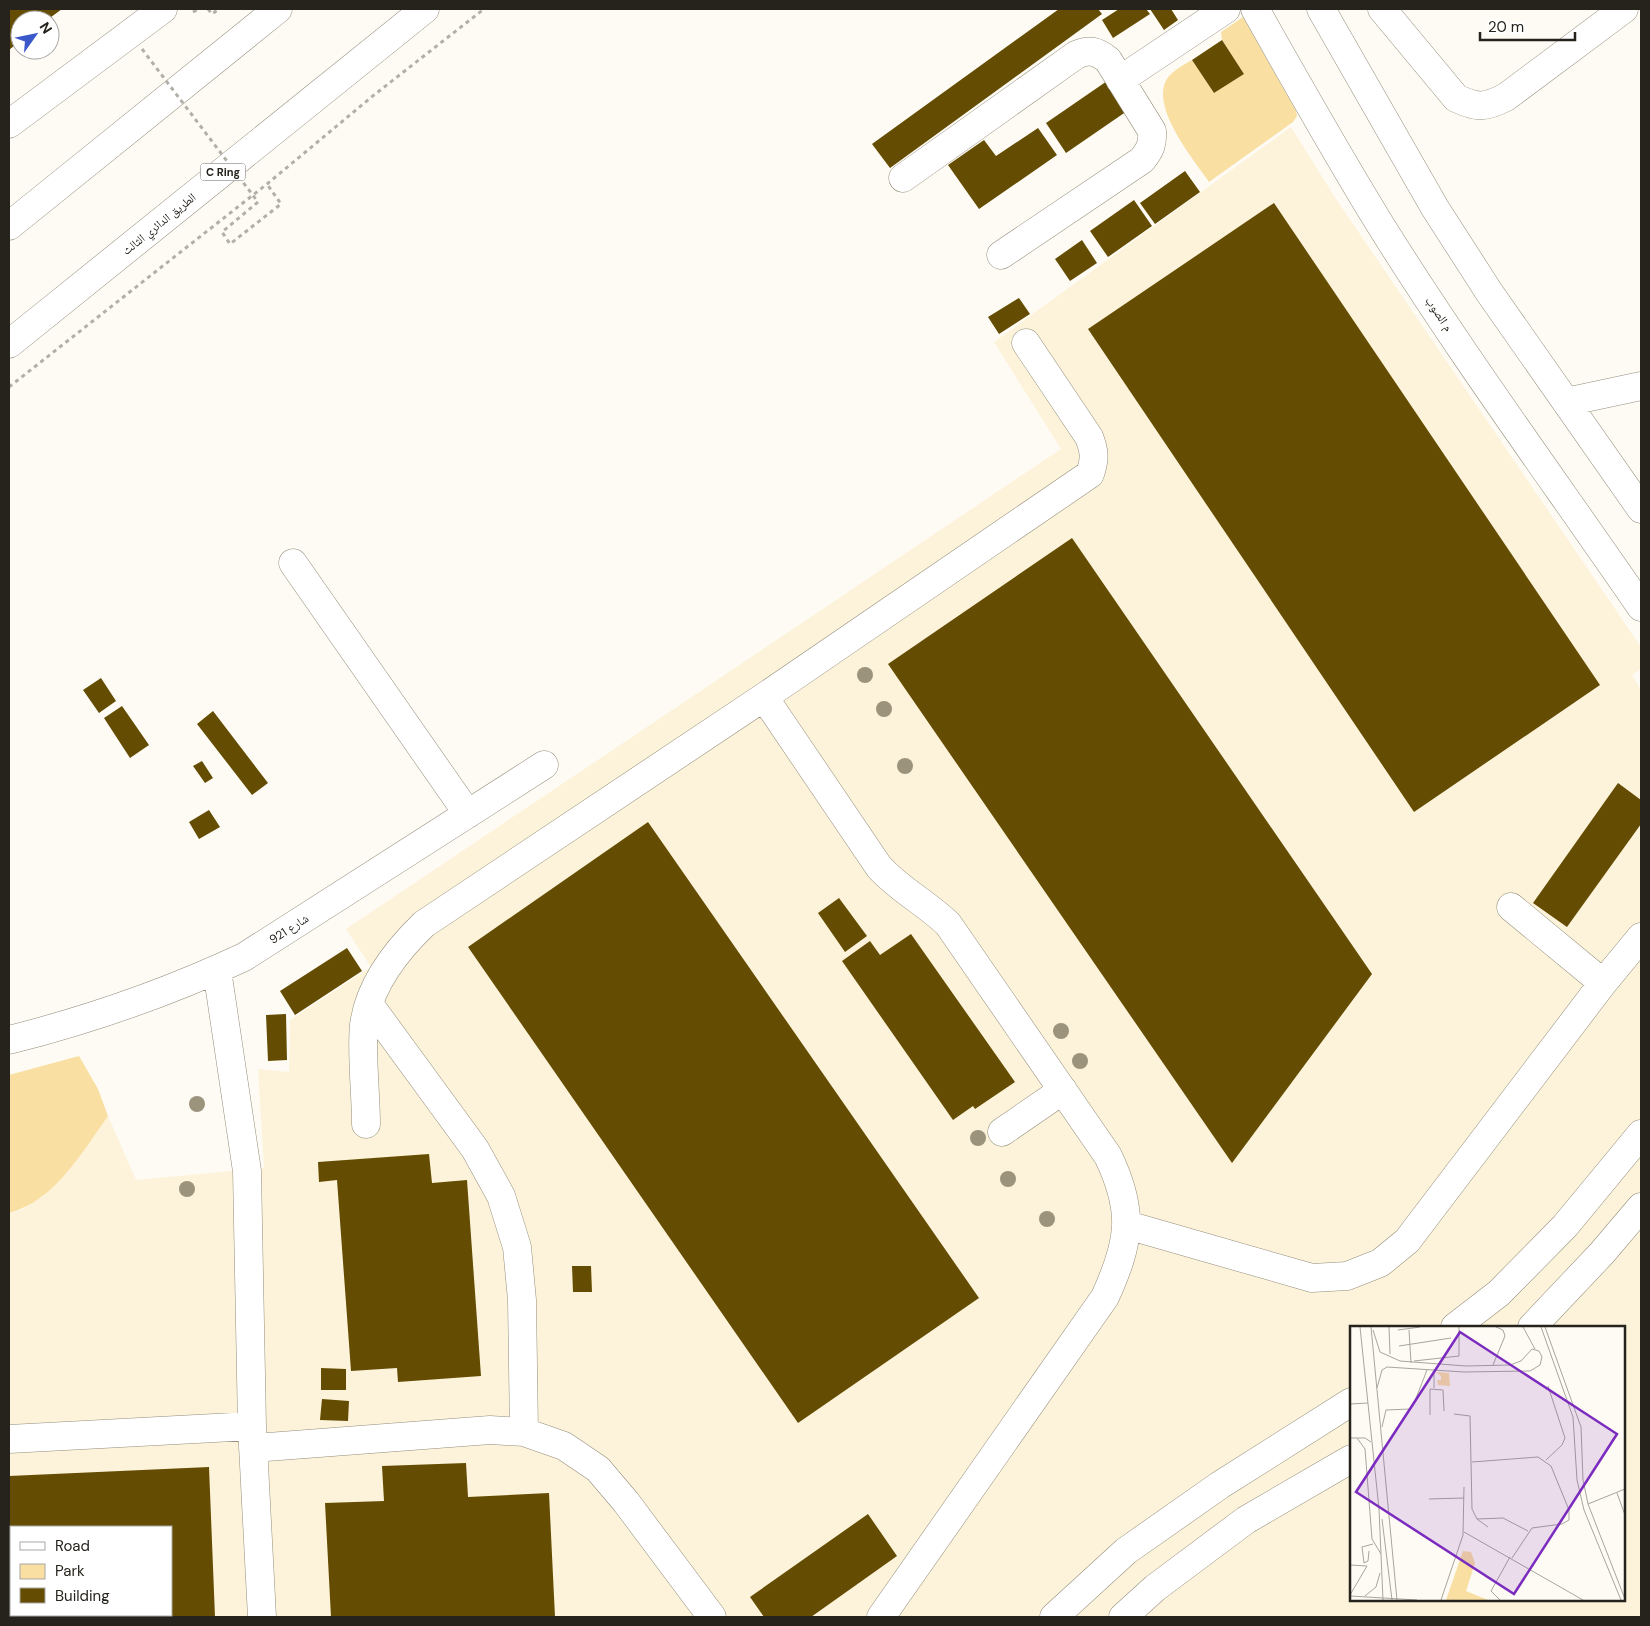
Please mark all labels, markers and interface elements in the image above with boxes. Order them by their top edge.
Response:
north arrow [10,10,60,60]
scale bar [1480,10,1575,42]
text: 20 m [1488,17,1524,37]
text: N [36,19,56,37]
road number: C Ring [200,163,246,180]
street label: الطريق الدائري الثالث [119,189,201,260]
street label: م الصوب [1422,293,1457,335]
street label: شارع 921 [266,910,312,948]
inset map [1350,1326,1625,1601]
legend [10,1526,172,1616]
text: Road [55,1536,90,1556]
text: Park [55,1561,85,1581]
text: Building [55,1586,110,1606]

